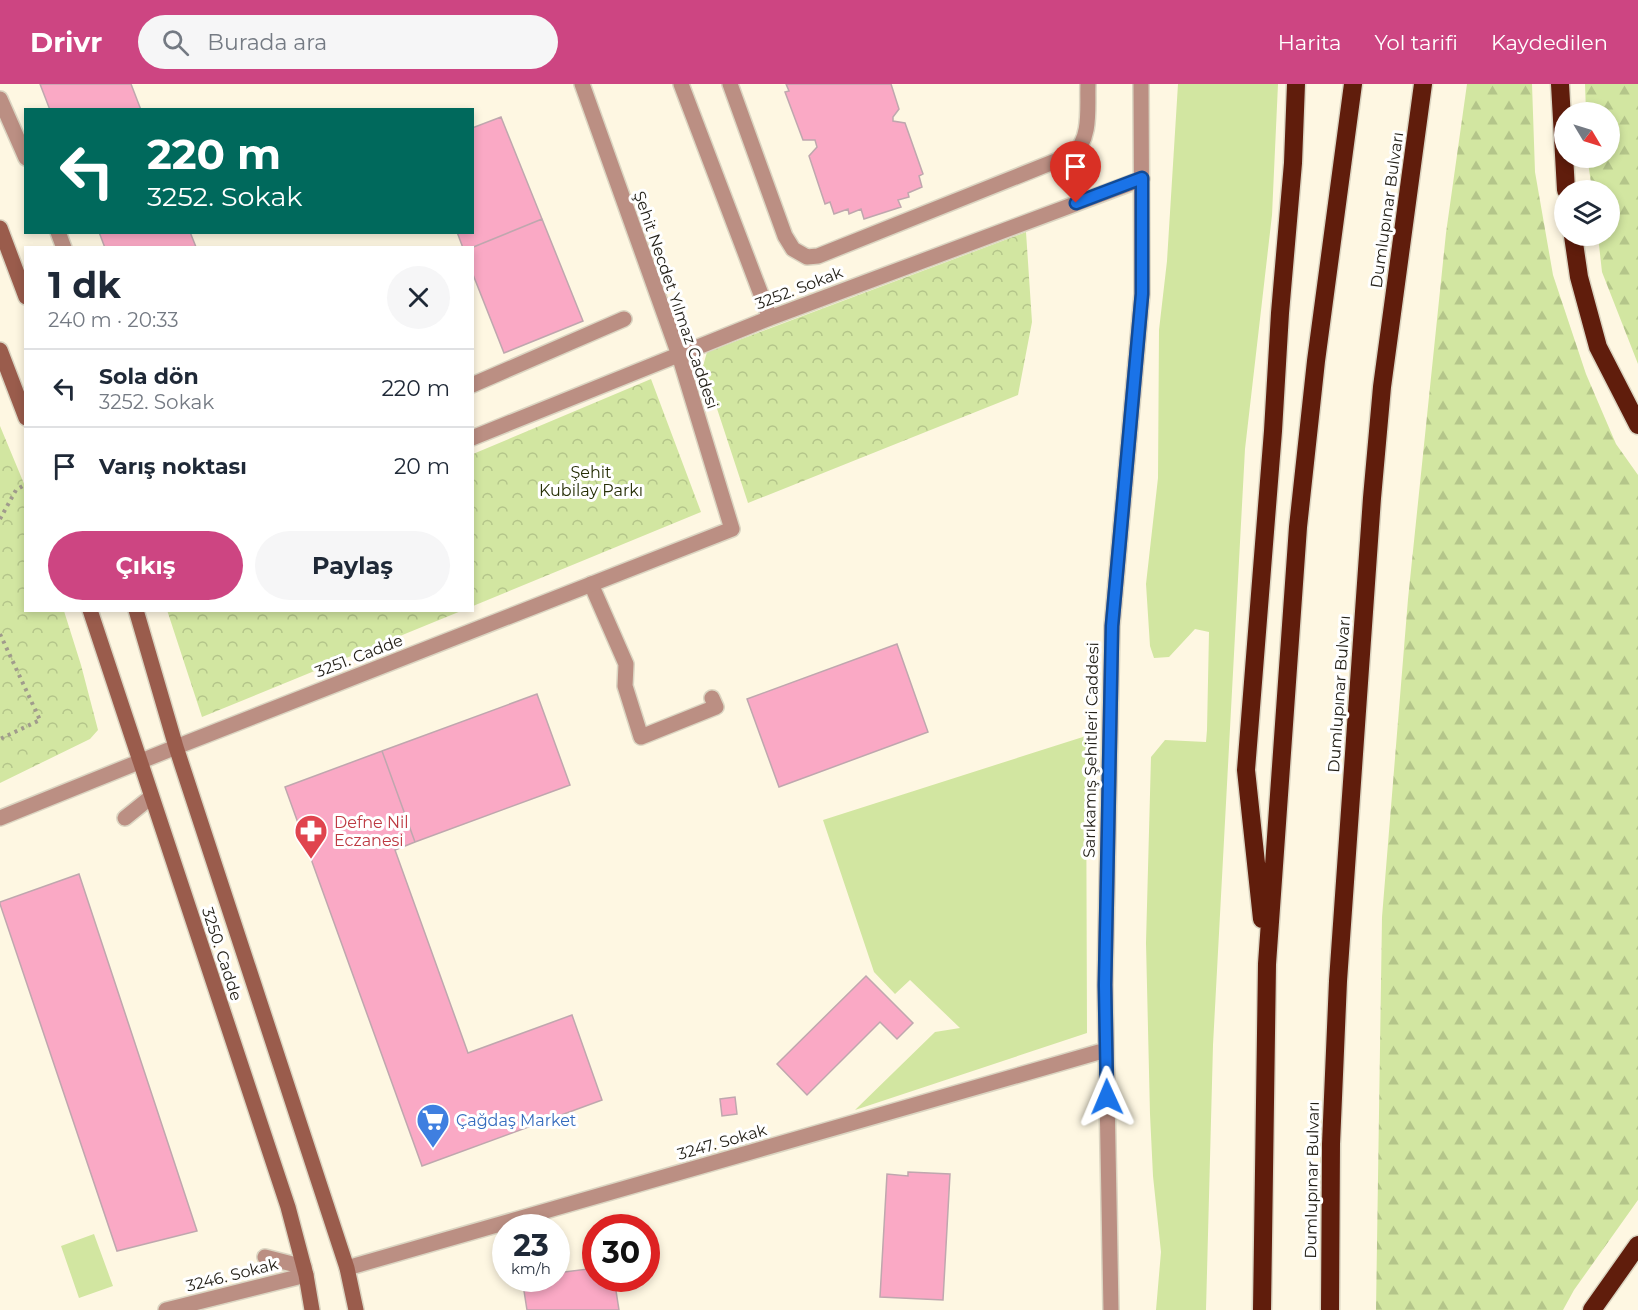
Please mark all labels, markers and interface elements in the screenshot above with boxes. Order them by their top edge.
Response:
search box [138,15,558,69]
text: Drivr [30,25,102,59]
icon: search [159,26,192,59]
text: Burada ara [207,29,327,56]
text: Harita [1278,30,1341,55]
text: Yol tarifi [1374,30,1458,55]
text: Kaydedilen [1491,30,1608,55]
north arrow [1554,102,1620,168]
map controls [1554,102,1620,246]
text: 220 m [147,128,281,180]
street label: Dumlupınar Bulvarı [1367,131,1407,289]
icon: left [48,132,126,210]
pin [1050,141,1101,203]
icon: arrive [1059,150,1092,183]
text: 3252. Sokak [147,180,302,213]
button: layers [1554,180,1620,246]
street label: Şehit Necdet Yılmaz Caddesi [630,189,722,411]
street label: 3252. Sokak [753,262,846,313]
text: 1 dk [48,263,121,307]
button: close [387,266,450,329]
text: 240 m · 20:33 [48,308,179,332]
text: Sola dön [99,363,199,390]
icon: left [48,372,81,405]
text: 220 m [381,375,450,402]
text: 3252. Sokak [99,390,214,414]
icon: arrive [48,450,81,483]
text: Varış noktası [99,453,247,480]
text: 20 m [394,453,450,480]
park label: Şehit Kubilay Parkı [539,463,643,500]
button: Çıkış [48,531,243,600]
button: Paylaş [255,531,450,600]
street label: Dumlupınar Bulvarı [1324,615,1354,773]
street label: 3251. Cadde [312,631,406,681]
street label: Sarıkamış Şehitleri Caddesi [1080,642,1102,858]
pharmacy icon: Defne Nil Eczanesi [293,813,329,860]
place label: Defne Nil Eczanesi [334,813,409,850]
street label: 3250. Cadde [198,905,246,1003]
position arrow [1075,1065,1139,1129]
street label: Dumlupınar Bulvarı [1301,1101,1323,1259]
supermarket icon: Çağdaş Market [415,1102,451,1149]
place label: Çağdaş Market [456,1111,577,1130]
street label: 3247. Sokak [675,1120,769,1164]
speed limit sign: 30 [582,1214,660,1292]
text: 23 [513,1227,549,1264]
street label: 3246. Sokak [184,1254,280,1296]
text: km/h [511,1259,551,1278]

